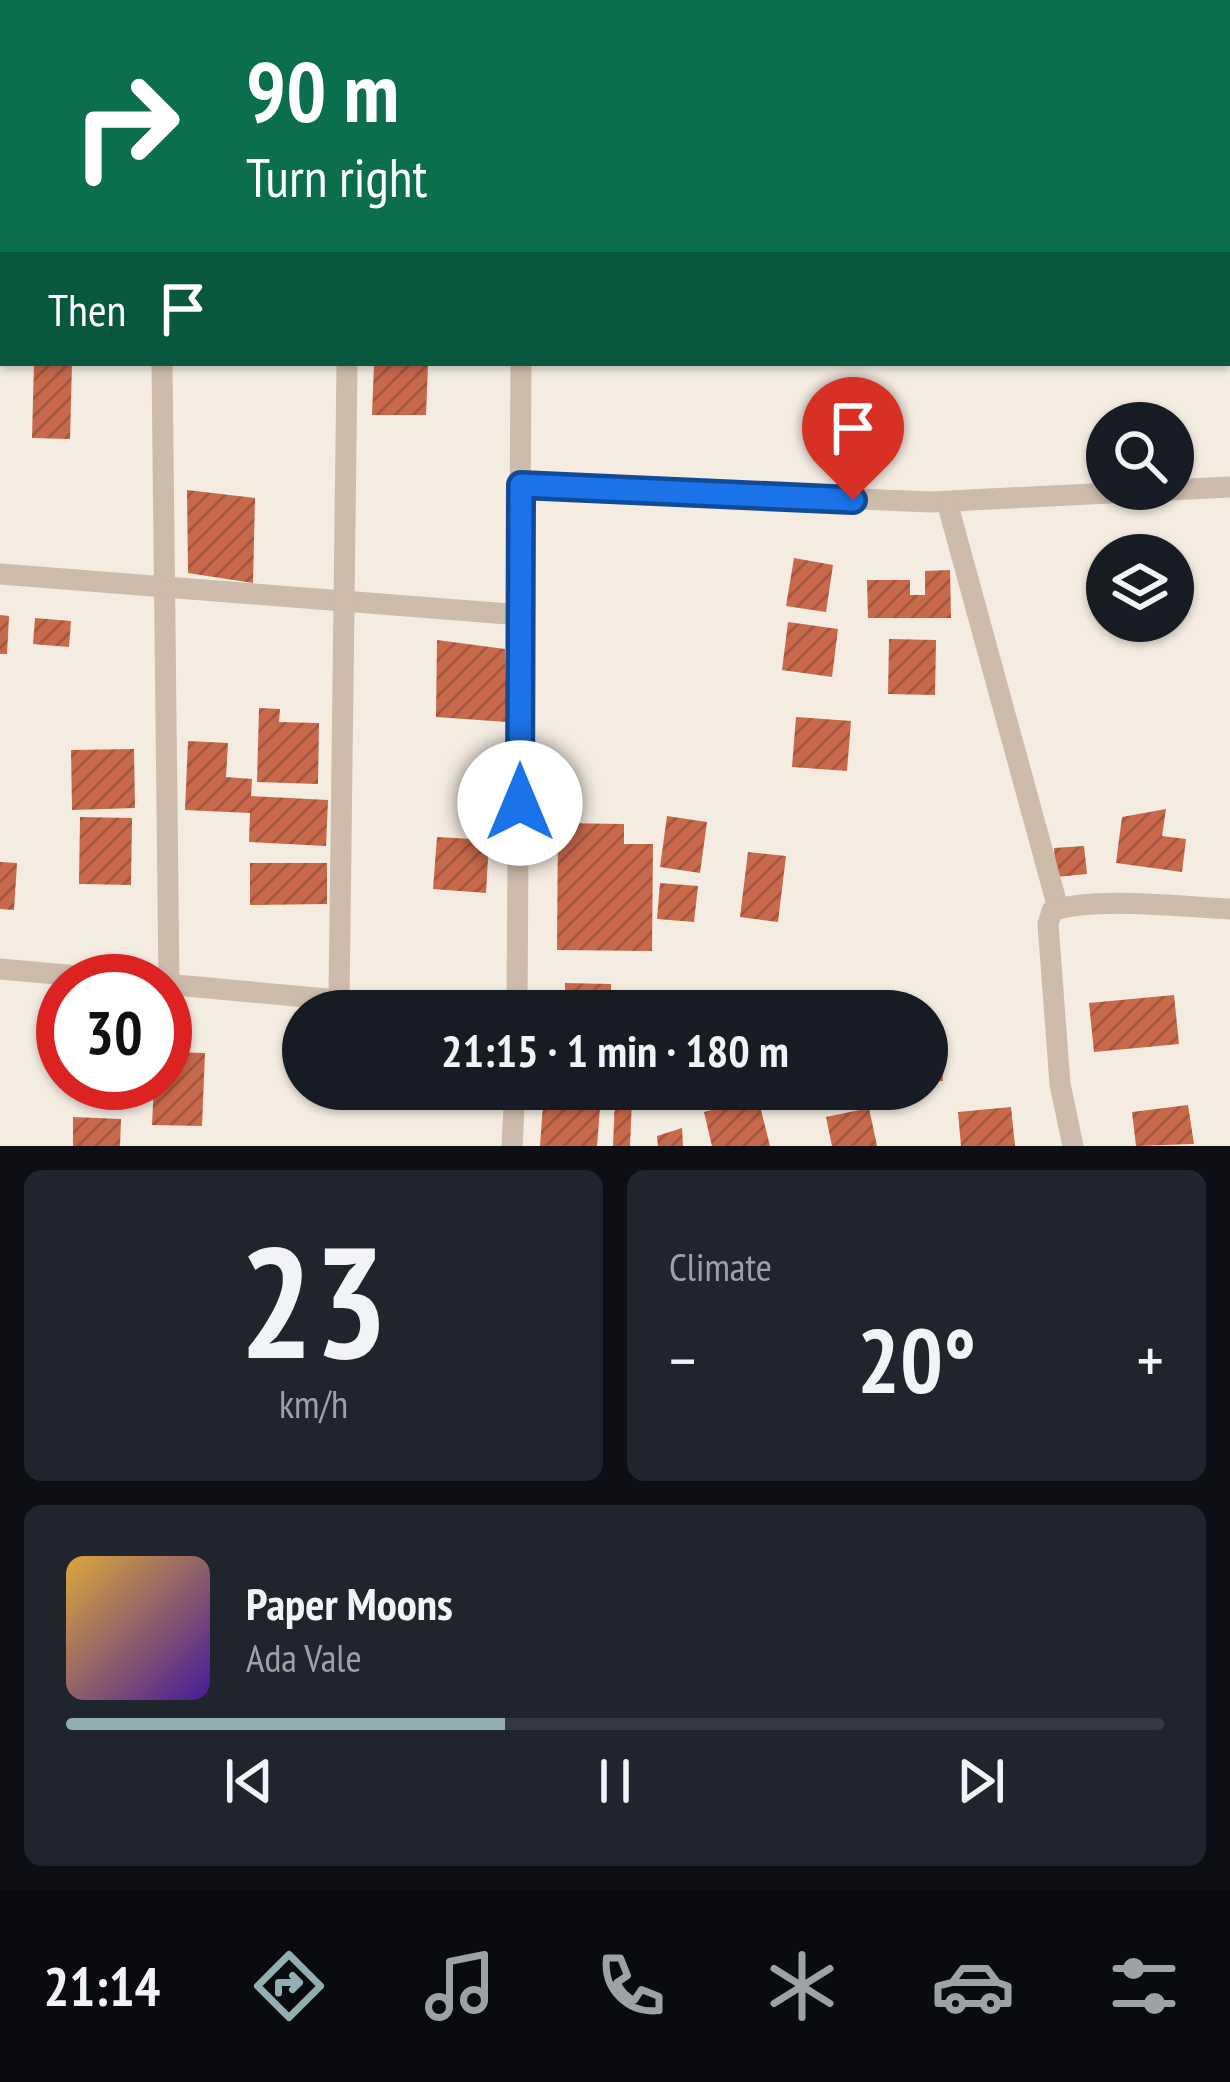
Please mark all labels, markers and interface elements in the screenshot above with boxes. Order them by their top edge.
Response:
text: 90 m [246,36,399,145]
icon: right [48,48,204,204]
text: Turn right [246,142,427,212]
icon: arrive [150,276,216,342]
text: Then [48,280,126,338]
pin [802,377,904,500]
icon: arrive [820,395,886,461]
map controls [1086,402,1194,642]
button: search [1086,402,1194,510]
button: layers [1086,534,1194,642]
position arrow [457,740,583,866]
speed limit sign: 30 [36,954,192,1110]
text: 21:15 · 1 min · 180 m [441,1021,789,1079]
text: 23 [239,1199,388,1401]
text: Climate [669,1241,772,1292]
text: 20° [857,1301,976,1418]
text: − [669,1317,696,1402]
text: + [1137,1317,1164,1402]
text: km/h [279,1378,348,1429]
text: Paper Moons [246,1574,453,1632]
text: Ada Vale [246,1632,362,1683]
icon: previous [216,1748,282,1814]
icon: pause [582,1748,648,1814]
icon: next [948,1748,1014,1814]
icon: directions [247,1944,331,2028]
icon: music [418,1944,502,2028]
icon: phone [589,1944,673,2028]
icon: climate [760,1944,844,2028]
icon: car [931,1944,1015,2028]
icon: filters [1102,1944,1186,2028]
text: 21:14 [44,1951,160,2021]

